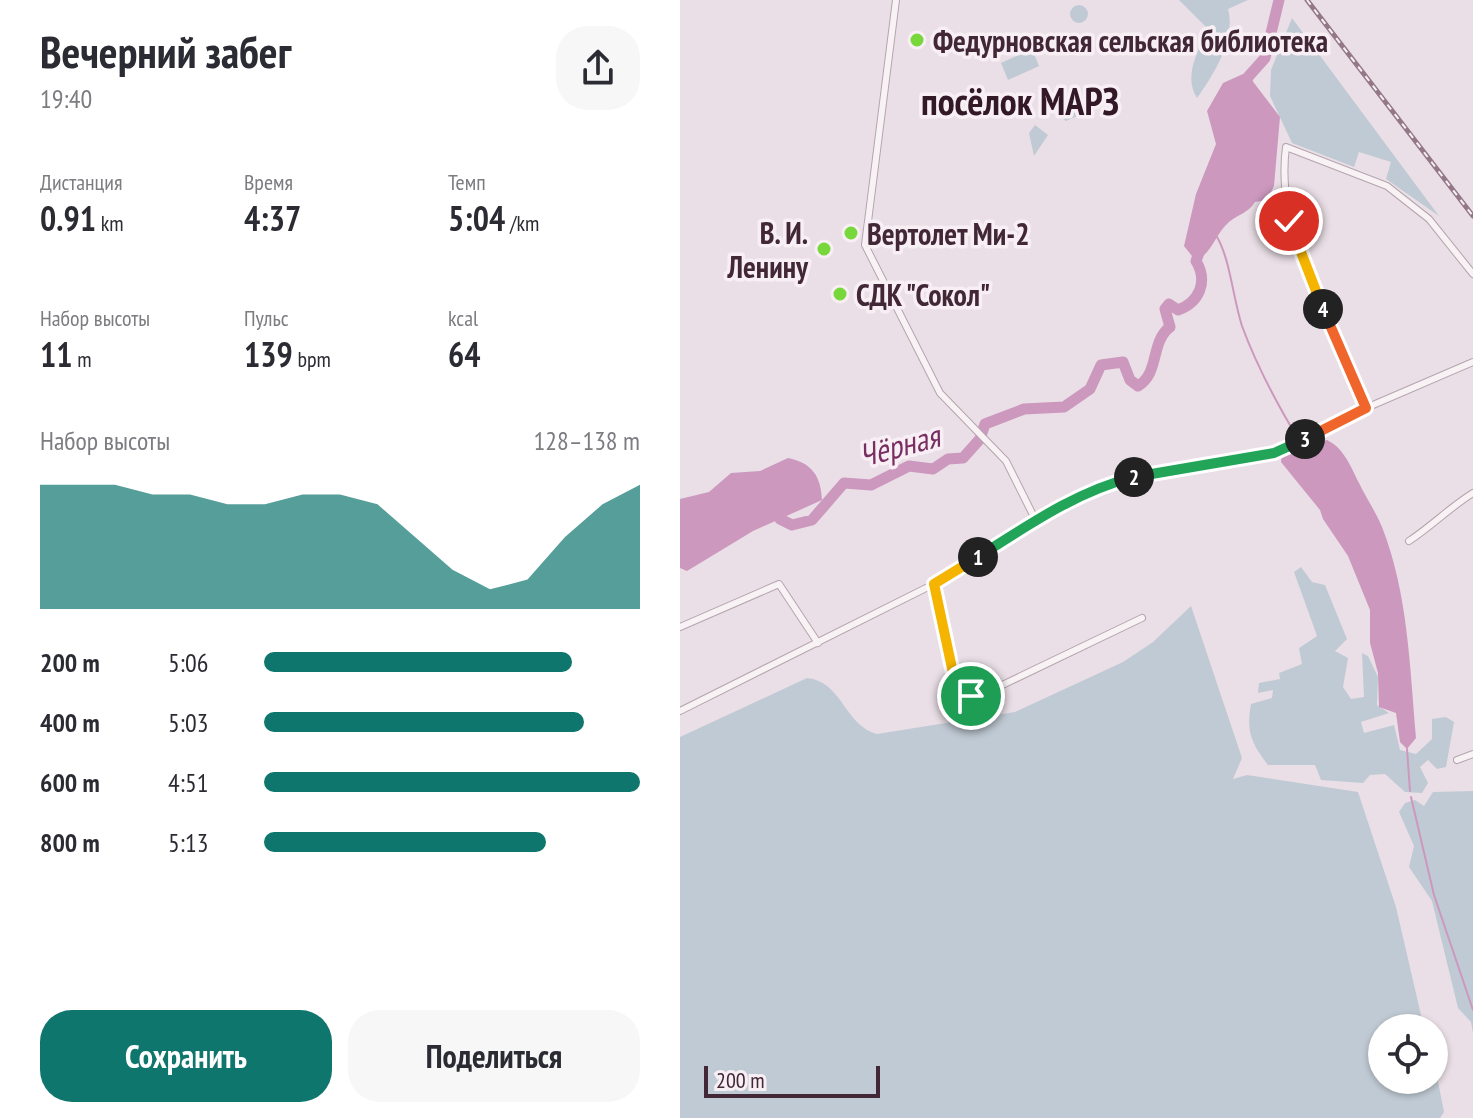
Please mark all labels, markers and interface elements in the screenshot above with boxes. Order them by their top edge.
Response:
place label: Федурновская сельская библиотека [933,21,1328,60]
text: Вечерний забег [40,23,291,80]
button: share [556,26,640,110]
marker: Федурновская сельская библиотека [908,31,926,49]
district label: посёлок МАРЗ [921,76,1119,125]
text: 19:40 [40,82,92,115]
text: Дистанция [40,168,122,196]
text: Время [244,168,293,196]
text: Темп [448,168,486,196]
pin [1255,187,1323,255]
text: 0.91 [40,196,96,240]
text: 4:37 [244,196,301,240]
text: 5:04 [448,196,505,240]
icon: check [1267,199,1311,243]
text: km [96,209,124,237]
text: /km [505,209,539,237]
place label: В. И. Ленину [727,213,809,286]
place label: Вертолет Ми-2 [867,214,1030,253]
marker: Вертолет Ми-2 [842,224,860,242]
marker: В. И. Ленину [815,240,833,258]
place label: СДК "Сокол" [856,275,990,314]
marker: СДК "Сокол" [831,285,849,303]
pin: 4 [1303,289,1343,329]
text: 4 [1318,295,1328,323]
text: Набор высоты [40,304,150,332]
text: Пульс [244,304,288,332]
text: kcal [448,304,478,332]
text: 11 [40,332,73,376]
text: 139 [244,332,293,376]
text: 64 [448,332,481,376]
text: m [73,345,92,373]
text: bpm [293,345,331,373]
water label: Чёрная [854,413,946,476]
pin: 3 [1285,419,1325,459]
text: Набор высоты [40,424,170,457]
text: 128–138 m [534,424,640,457]
text: 3 [1300,425,1310,453]
pin: 2 [1114,457,1154,497]
text: 2 [1129,463,1139,491]
pin: 1 [958,537,998,577]
text: 1 [973,543,983,571]
text: 200 m [40,646,100,679]
text: 5:06 [168,646,208,679]
pin [937,662,1005,730]
icon: arrive [949,674,993,718]
text: 400 m [40,706,100,739]
text: 5:03 [168,706,208,739]
text: 600 m [40,766,100,799]
text: 4:51 [168,766,208,799]
text: 800 m [40,826,100,859]
text: 5:13 [168,826,208,859]
button: Сохранить [40,1010,332,1102]
button: Поделиться [348,1010,640,1102]
map controls [1368,1014,1448,1094]
button: locate [1368,1014,1448,1094]
scale bar [704,1062,880,1098]
text: 200 m [716,1066,765,1094]

